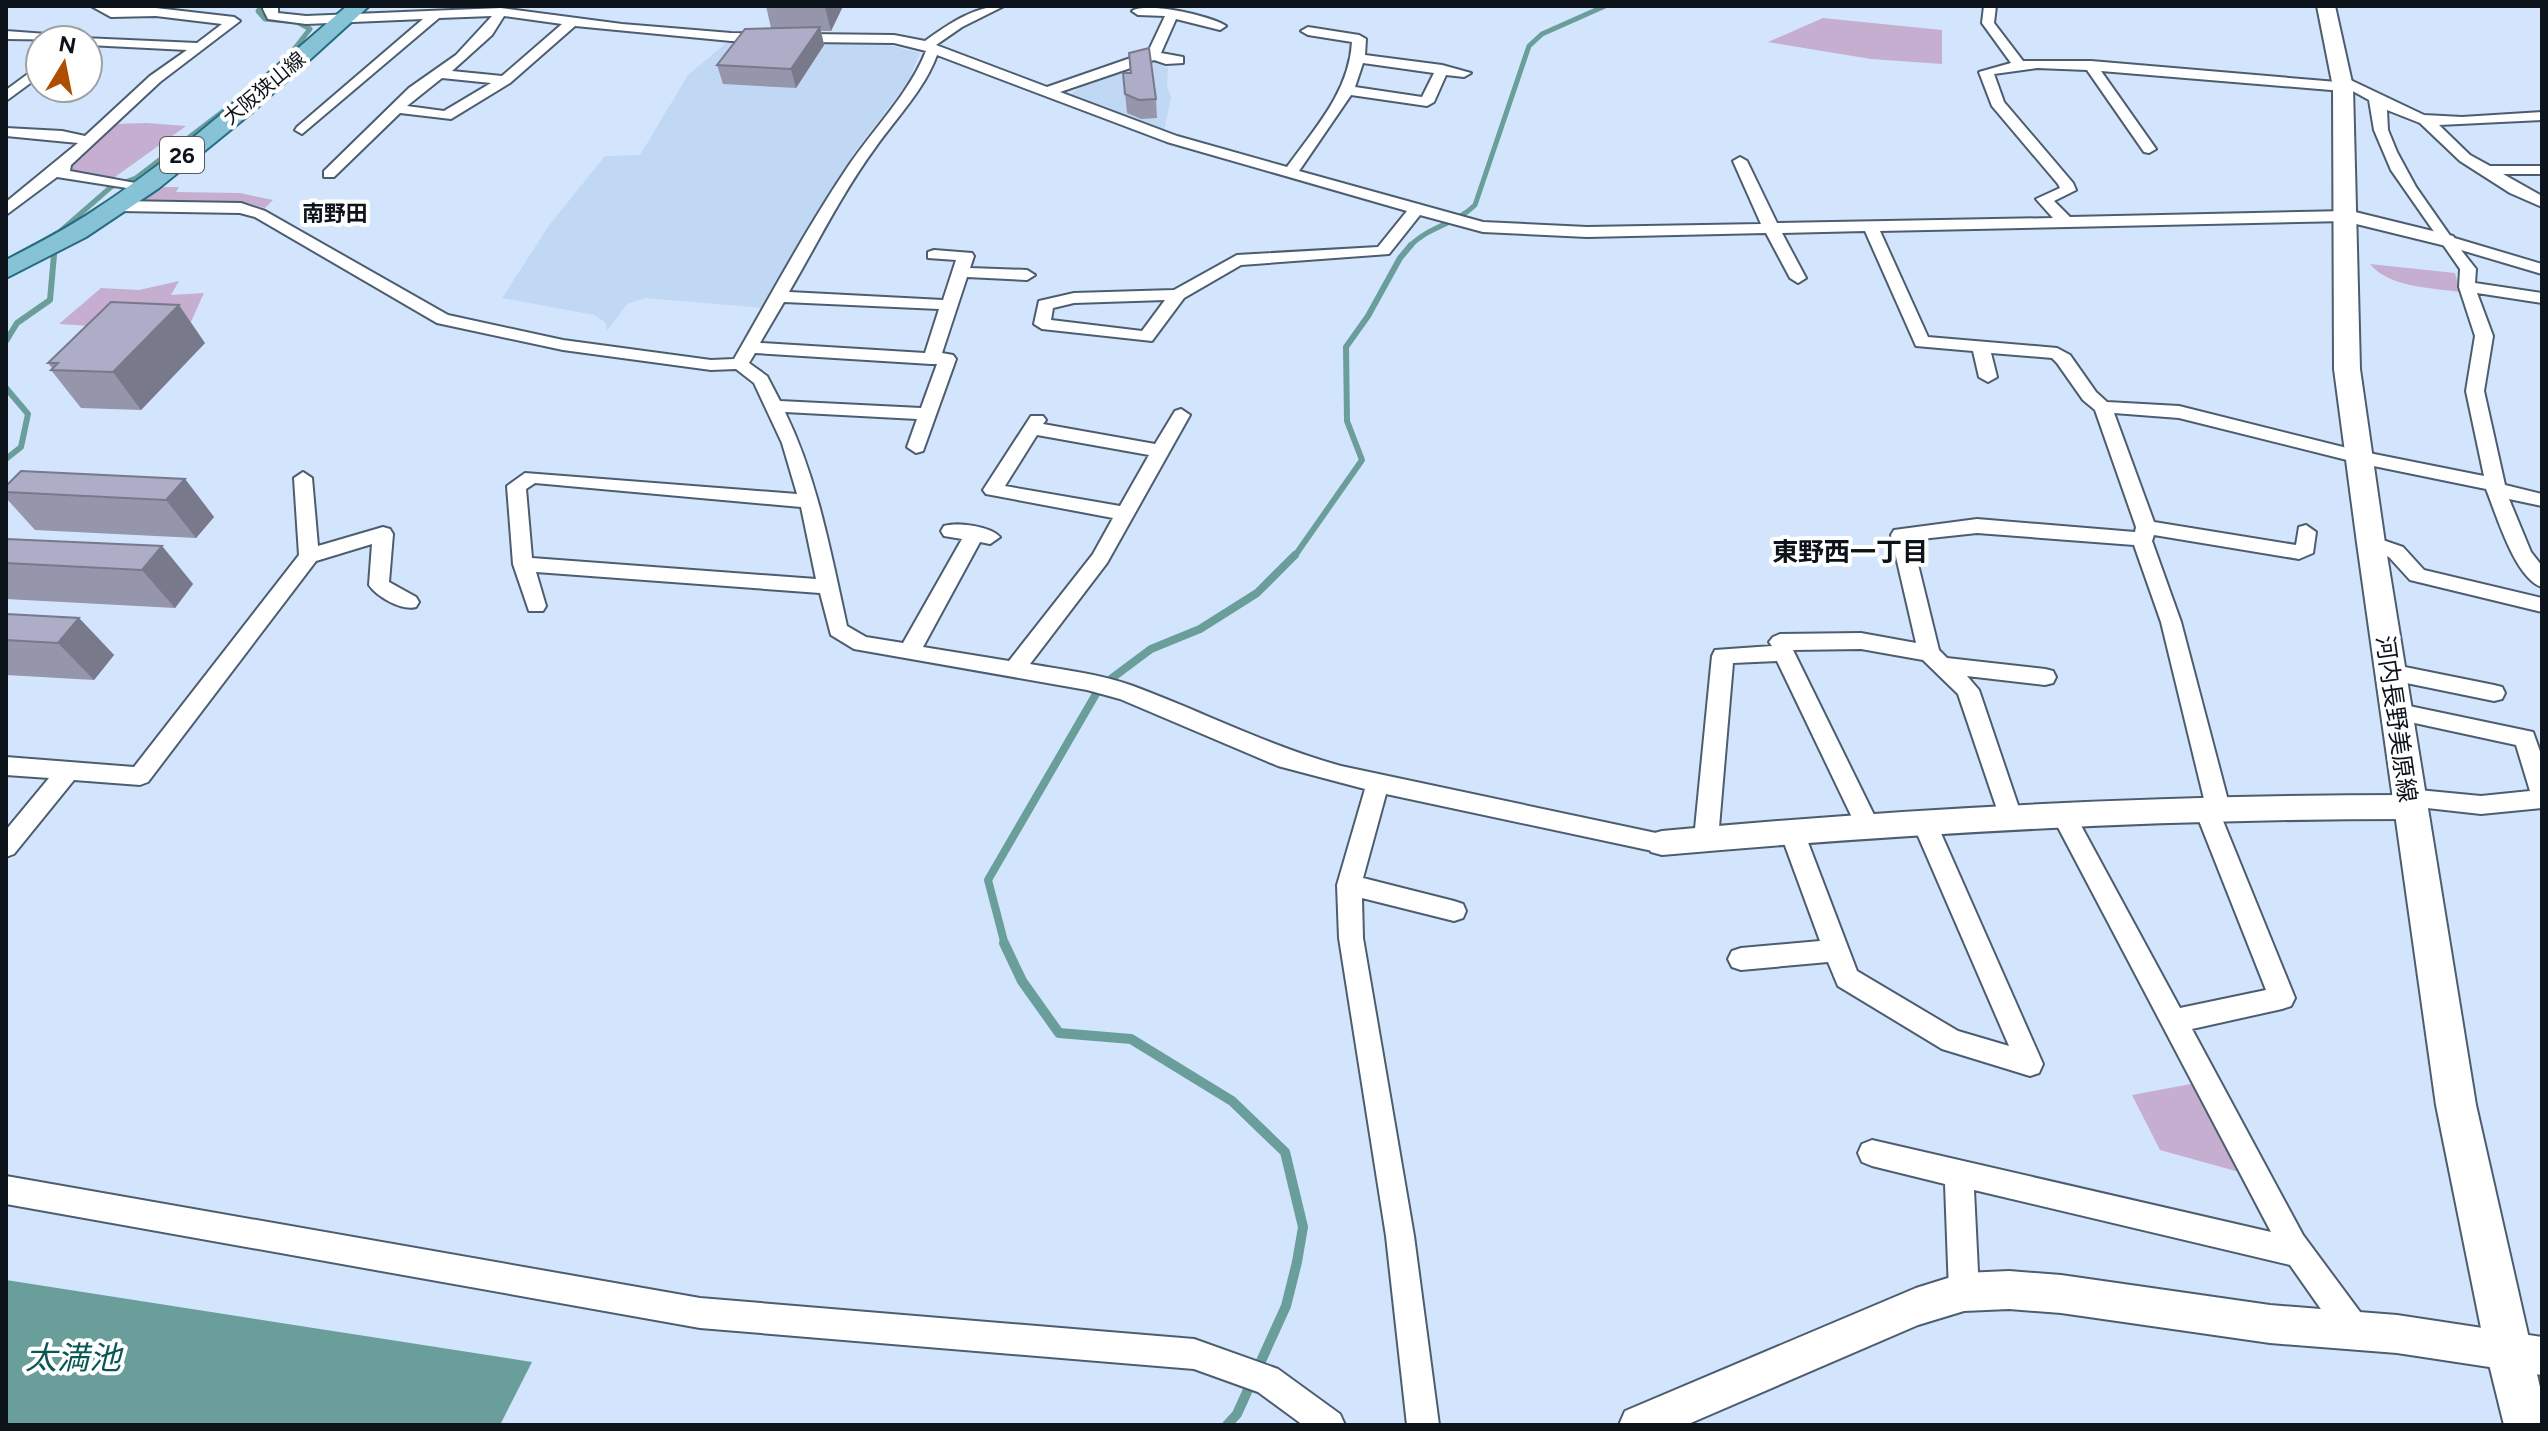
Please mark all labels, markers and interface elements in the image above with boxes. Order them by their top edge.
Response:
north arrow [24,24,104,104]
text: N [57,30,78,60]
street label: 大阪狭山線 [218,47,310,129]
road number: 26 [160,137,204,173]
district label: 南野田 [302,200,368,227]
district label: 東野西一丁目 [1772,536,1928,568]
street label: 河内長野美原線 [2370,634,2423,804]
water label: 太満池 [25,1339,124,1377]

